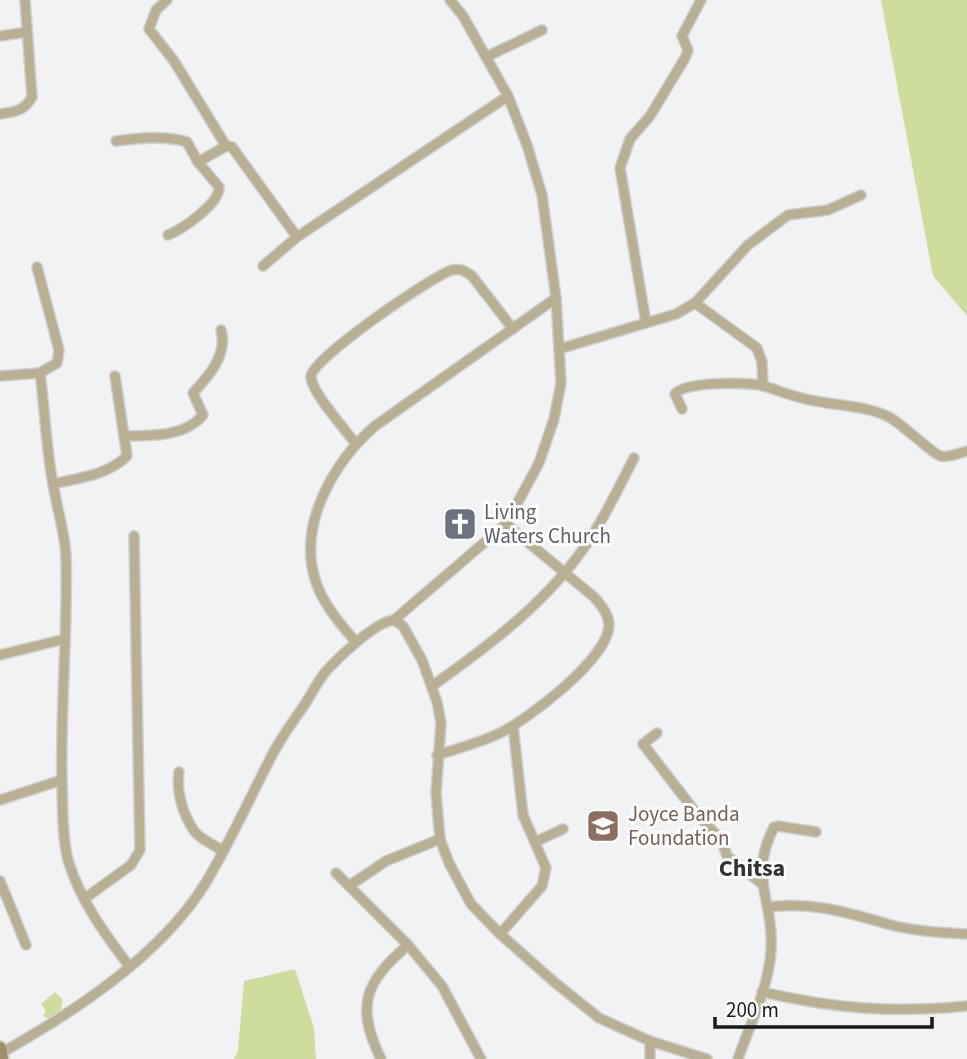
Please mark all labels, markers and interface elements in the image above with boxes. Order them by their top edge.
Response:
place label: Living Waters Church [484,497,611,551]
church icon: Living Waters Church [441,505,479,543]
place label: Joyce Banda Foundation [628,799,740,853]
school or university icon: Joyce Banda Foundation [584,807,622,845]
district label: Chitsa [719,851,785,886]
scale bar [715,986,932,1030]
text: 200 m [726,995,779,1025]

